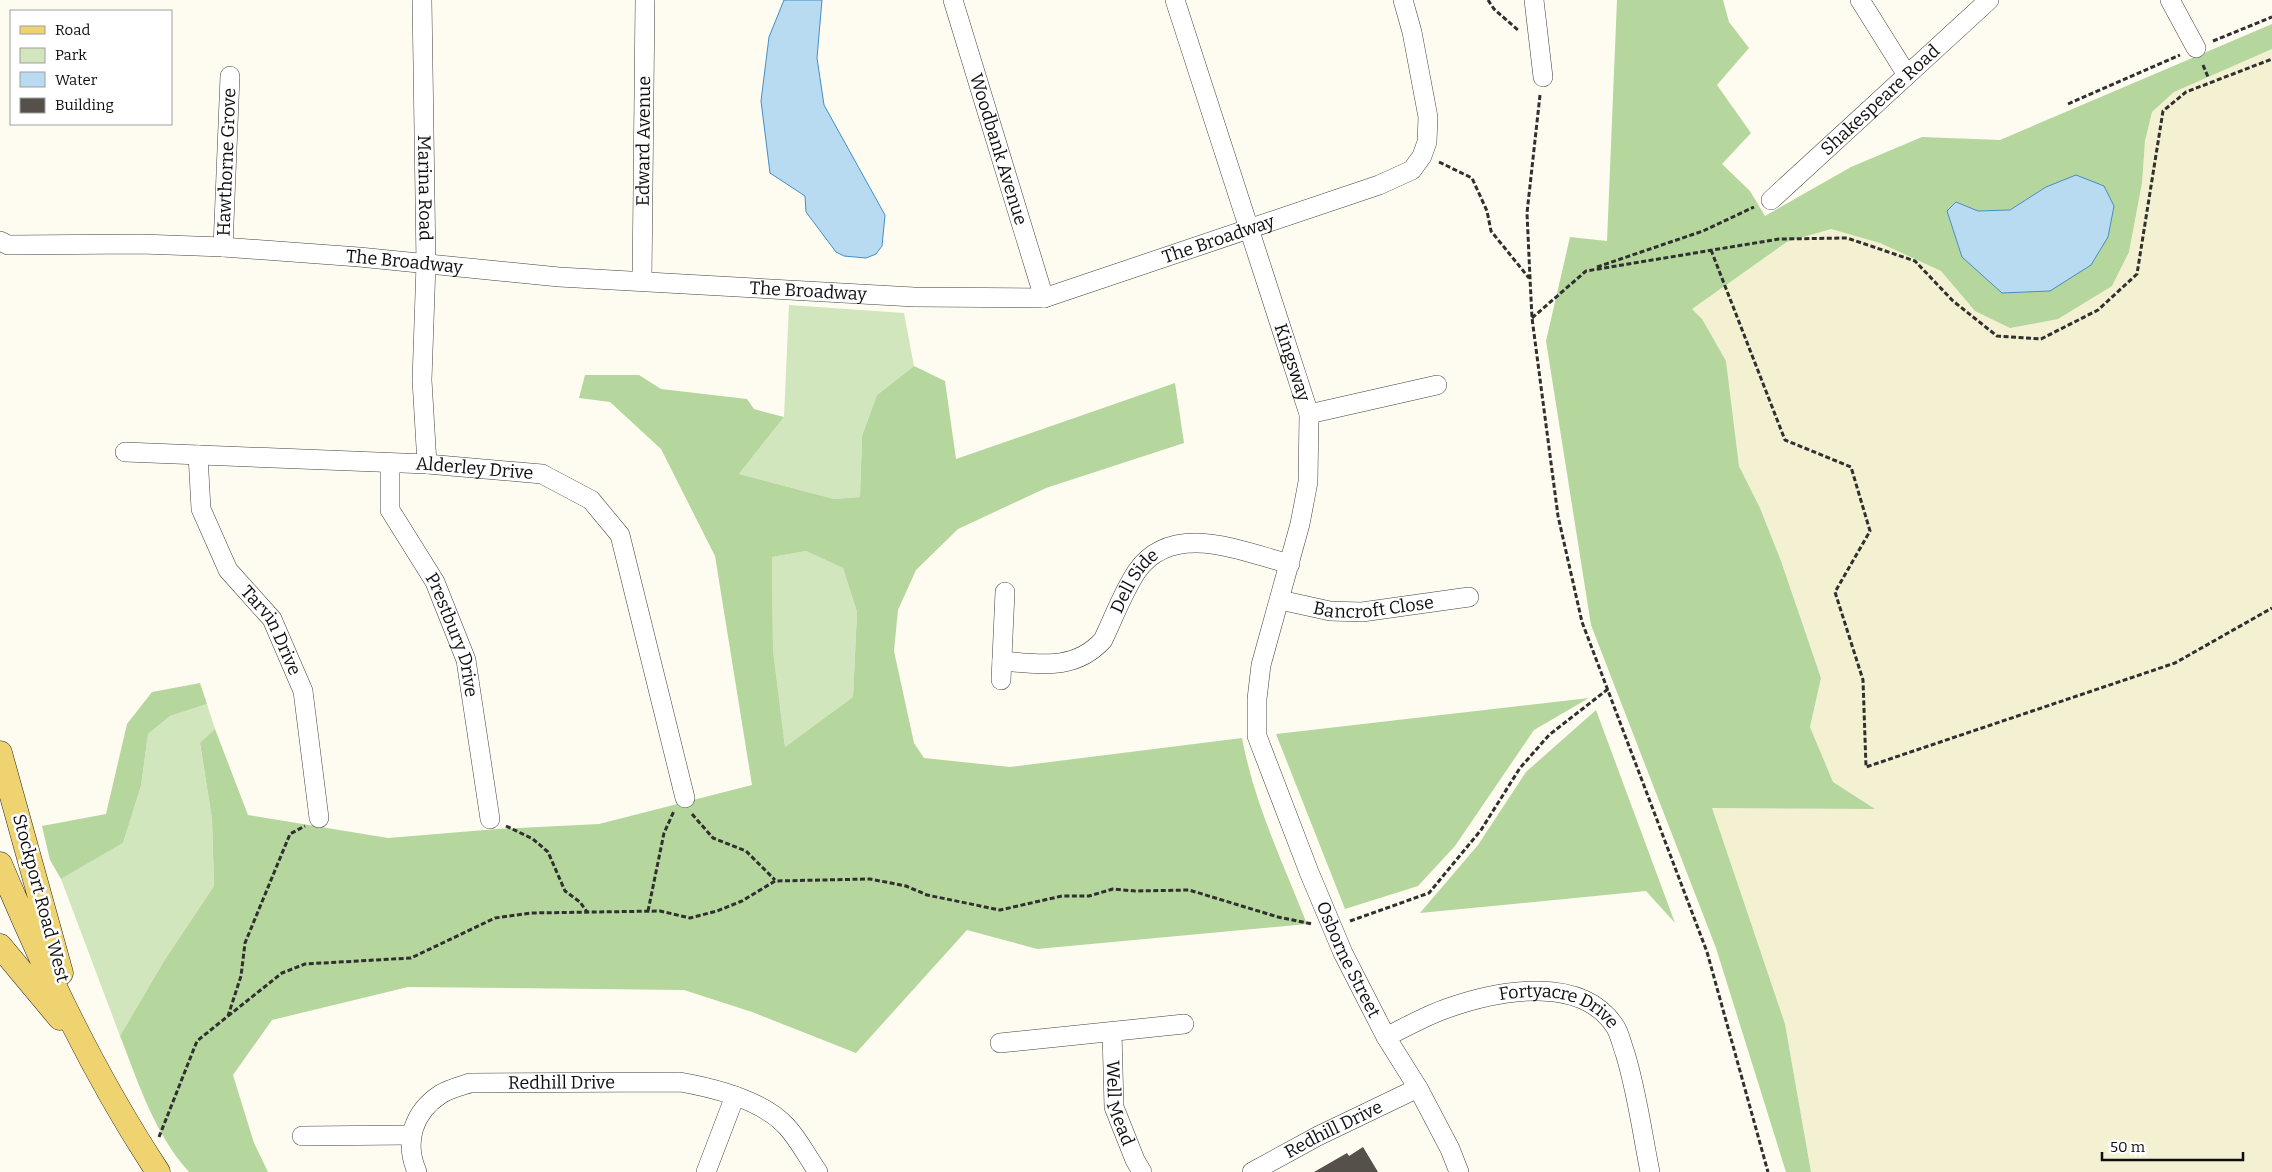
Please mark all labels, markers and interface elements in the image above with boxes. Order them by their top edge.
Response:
legend [10,10,172,125]
text: Road [55,21,90,39]
street label: Shakespeare Road [1816,40,1944,160]
text: Park [55,46,87,64]
text: Water [55,71,98,89]
street label: Woodbank Avenue [965,71,1032,228]
street label: Edward Avenue [632,76,655,206]
street label: Hawthorne Grove [212,87,241,237]
text: Building [55,96,114,114]
street label: Marina Road [413,135,437,241]
street label: The Broadway [1159,210,1278,268]
street label: The Broadway [345,245,464,278]
street label: The Broadway [749,277,868,305]
street label: Kingsway [1269,321,1315,405]
street label: Alderley Drive [415,453,534,484]
street label: Dell Side [1106,544,1162,616]
street label: Prestbury Drive [421,568,482,699]
street label: Tarvin Drive [236,581,306,679]
street label: Bancroft Close [1311,591,1435,623]
street label: Stockport Road West [8,812,74,985]
street label: Osborne Street [1312,898,1385,1022]
street label: Fortyacre Drive [1497,980,1624,1033]
street label: Well Mead [1102,1060,1139,1149]
street label: Redhill Drive [508,1071,615,1094]
street label: Redhill Drive [1281,1096,1386,1163]
scale bar [2102,1130,2243,1162]
text: 50 m [2110,1138,2146,1156]

